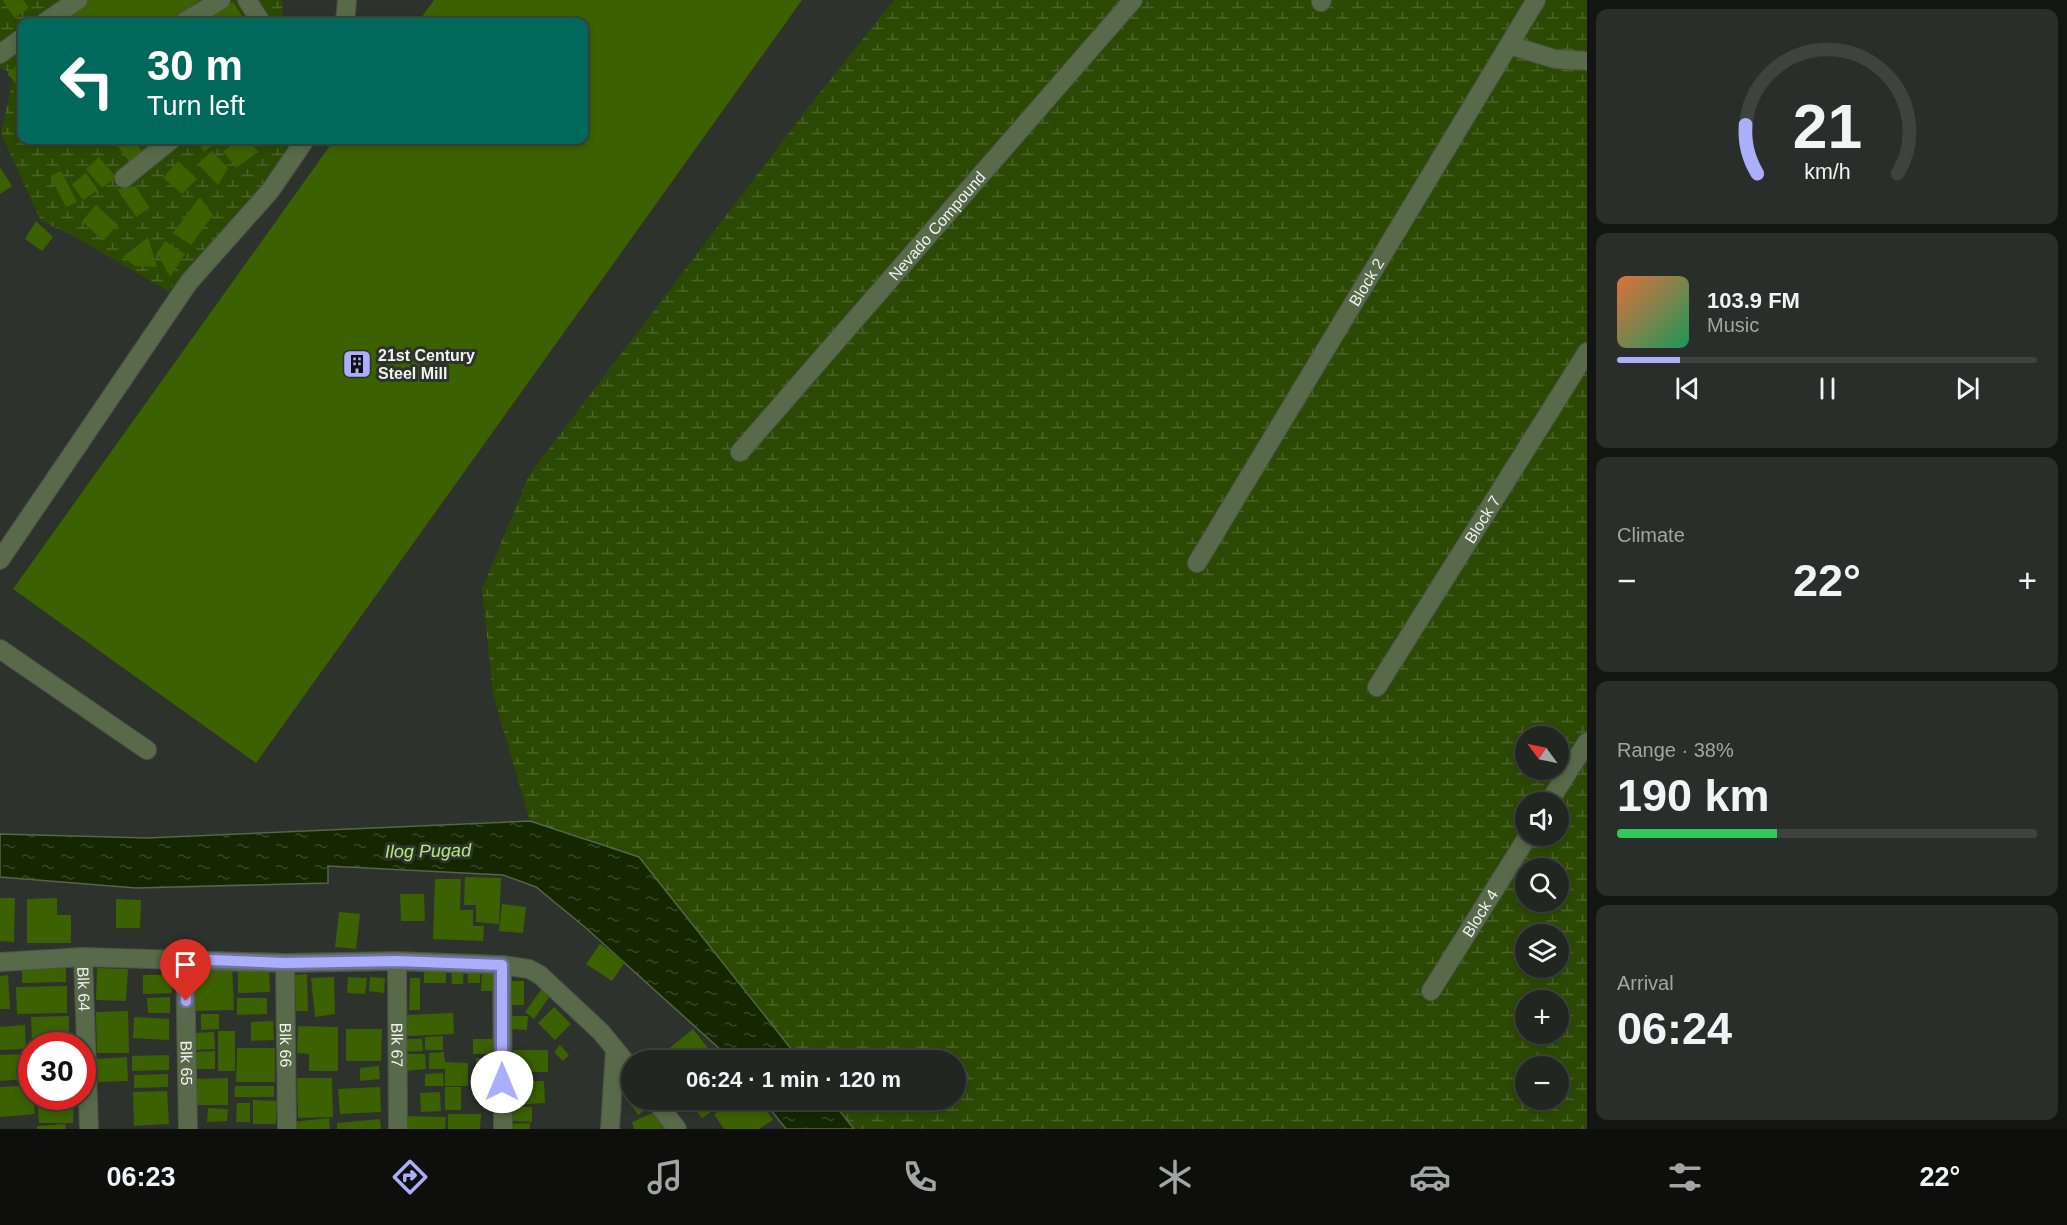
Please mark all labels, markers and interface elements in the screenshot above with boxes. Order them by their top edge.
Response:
icon: left [48,42,126,120]
text: 30 m [147,42,243,89]
text: Turn left [147,91,245,121]
text: 21 [1792,92,1862,161]
text: km/h [1804,160,1850,184]
street label: Nevado Compound [886,168,989,284]
street label: Block 2 [1346,255,1387,309]
text: 103.9 FM [1707,288,1800,313]
text: Music [1707,314,1759,336]
place label: 21st Century Steel Mill [378,347,475,382]
building icon: 21st Century Steel Mill [341,348,373,380]
icon: previous [1671,372,1704,405]
icon: pause [1811,372,1844,405]
icon: next [1951,372,1984,405]
street label: Block 7 [1461,493,1504,546]
text: Climate [1617,524,1685,546]
text: 22° [1793,555,1861,606]
text: − [1617,562,1636,599]
text: + [2018,562,2037,599]
north arrow [1515,726,1569,780]
map controls [1515,726,1569,1110]
text: Range · 38% [1617,739,1734,761]
text: 190 km [1617,770,1770,821]
button: sound [1515,792,1569,846]
water label: Ilog Pugad [385,840,472,862]
button: search [1515,858,1569,912]
street label: Block 4 [1459,886,1501,940]
button: layers [1515,924,1569,978]
pin [160,939,211,1001]
icon: arrive [169,948,202,981]
street label: Blk 64 [74,966,93,1012]
text: Arrival [1617,972,1674,994]
button: + [1515,990,1569,1044]
text: 06:24 [1617,1003,1732,1054]
street label: Blk 66 [277,1023,294,1067]
street label: Blk 67 [388,1023,406,1067]
speed limit sign: 30 [18,1032,96,1110]
street label: Blk 65 [177,1041,195,1085]
position arrow [470,1050,534,1114]
button: − [1515,1056,1569,1110]
text: 06:24 · 1 min · 120 m [686,1067,901,1092]
icon: directions [389,1156,431,1198]
icon: music [644,1156,686,1198]
icon: phone [899,1156,941,1198]
icon: climate [1154,1156,1196,1198]
icon: car [1409,1156,1451,1198]
icon: filters [1664,1156,1706,1198]
text: 06:23 [107,1162,176,1192]
text: 22° [1920,1162,1960,1192]

